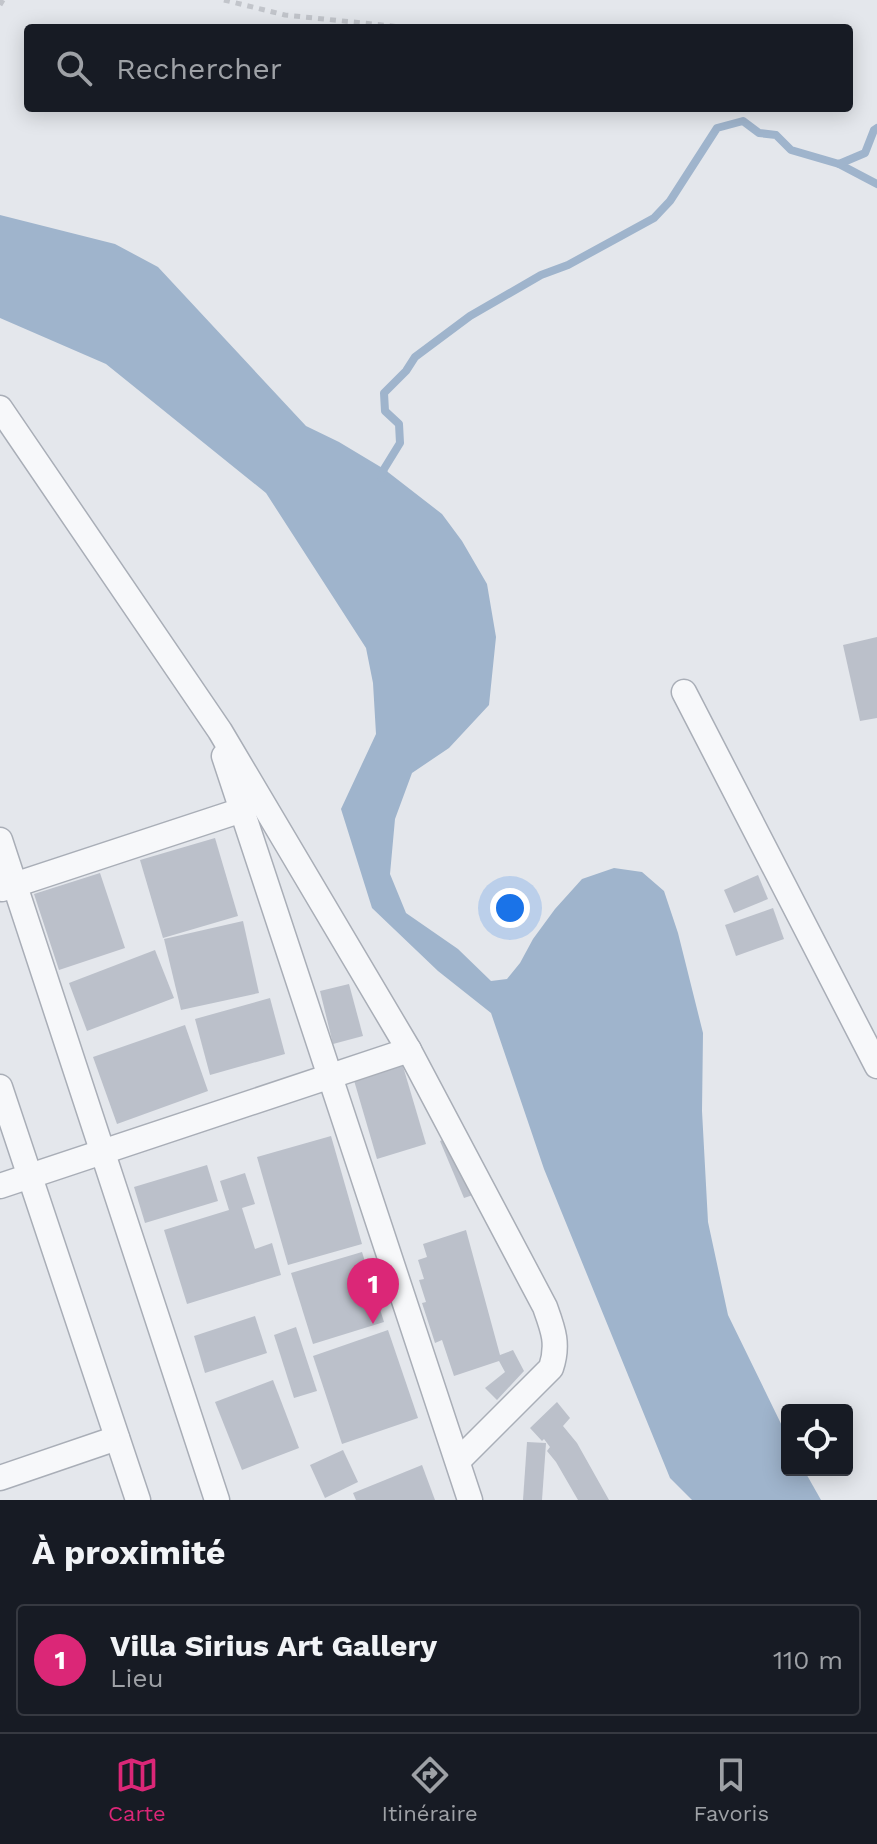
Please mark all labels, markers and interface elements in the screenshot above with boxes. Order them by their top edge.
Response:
search box [24,24,853,112]
icon: search [52,46,96,90]
text: Rechercher [116,51,282,86]
your location [490,888,530,928]
pin: 1 [347,1258,399,1324]
map controls [781,1404,853,1476]
button: locate [781,1404,853,1476]
text: À proximité [32,1532,226,1572]
text: Villa Sirius Art Gallery [110,1628,437,1663]
text: 1 [54,1645,66,1675]
text: 110 m [773,1645,843,1675]
text: Lieu [110,1663,164,1693]
tab: Carte [108,1753,166,1826]
tab: Itinéraire [382,1753,478,1826]
tab: Favoris [694,1753,769,1826]

